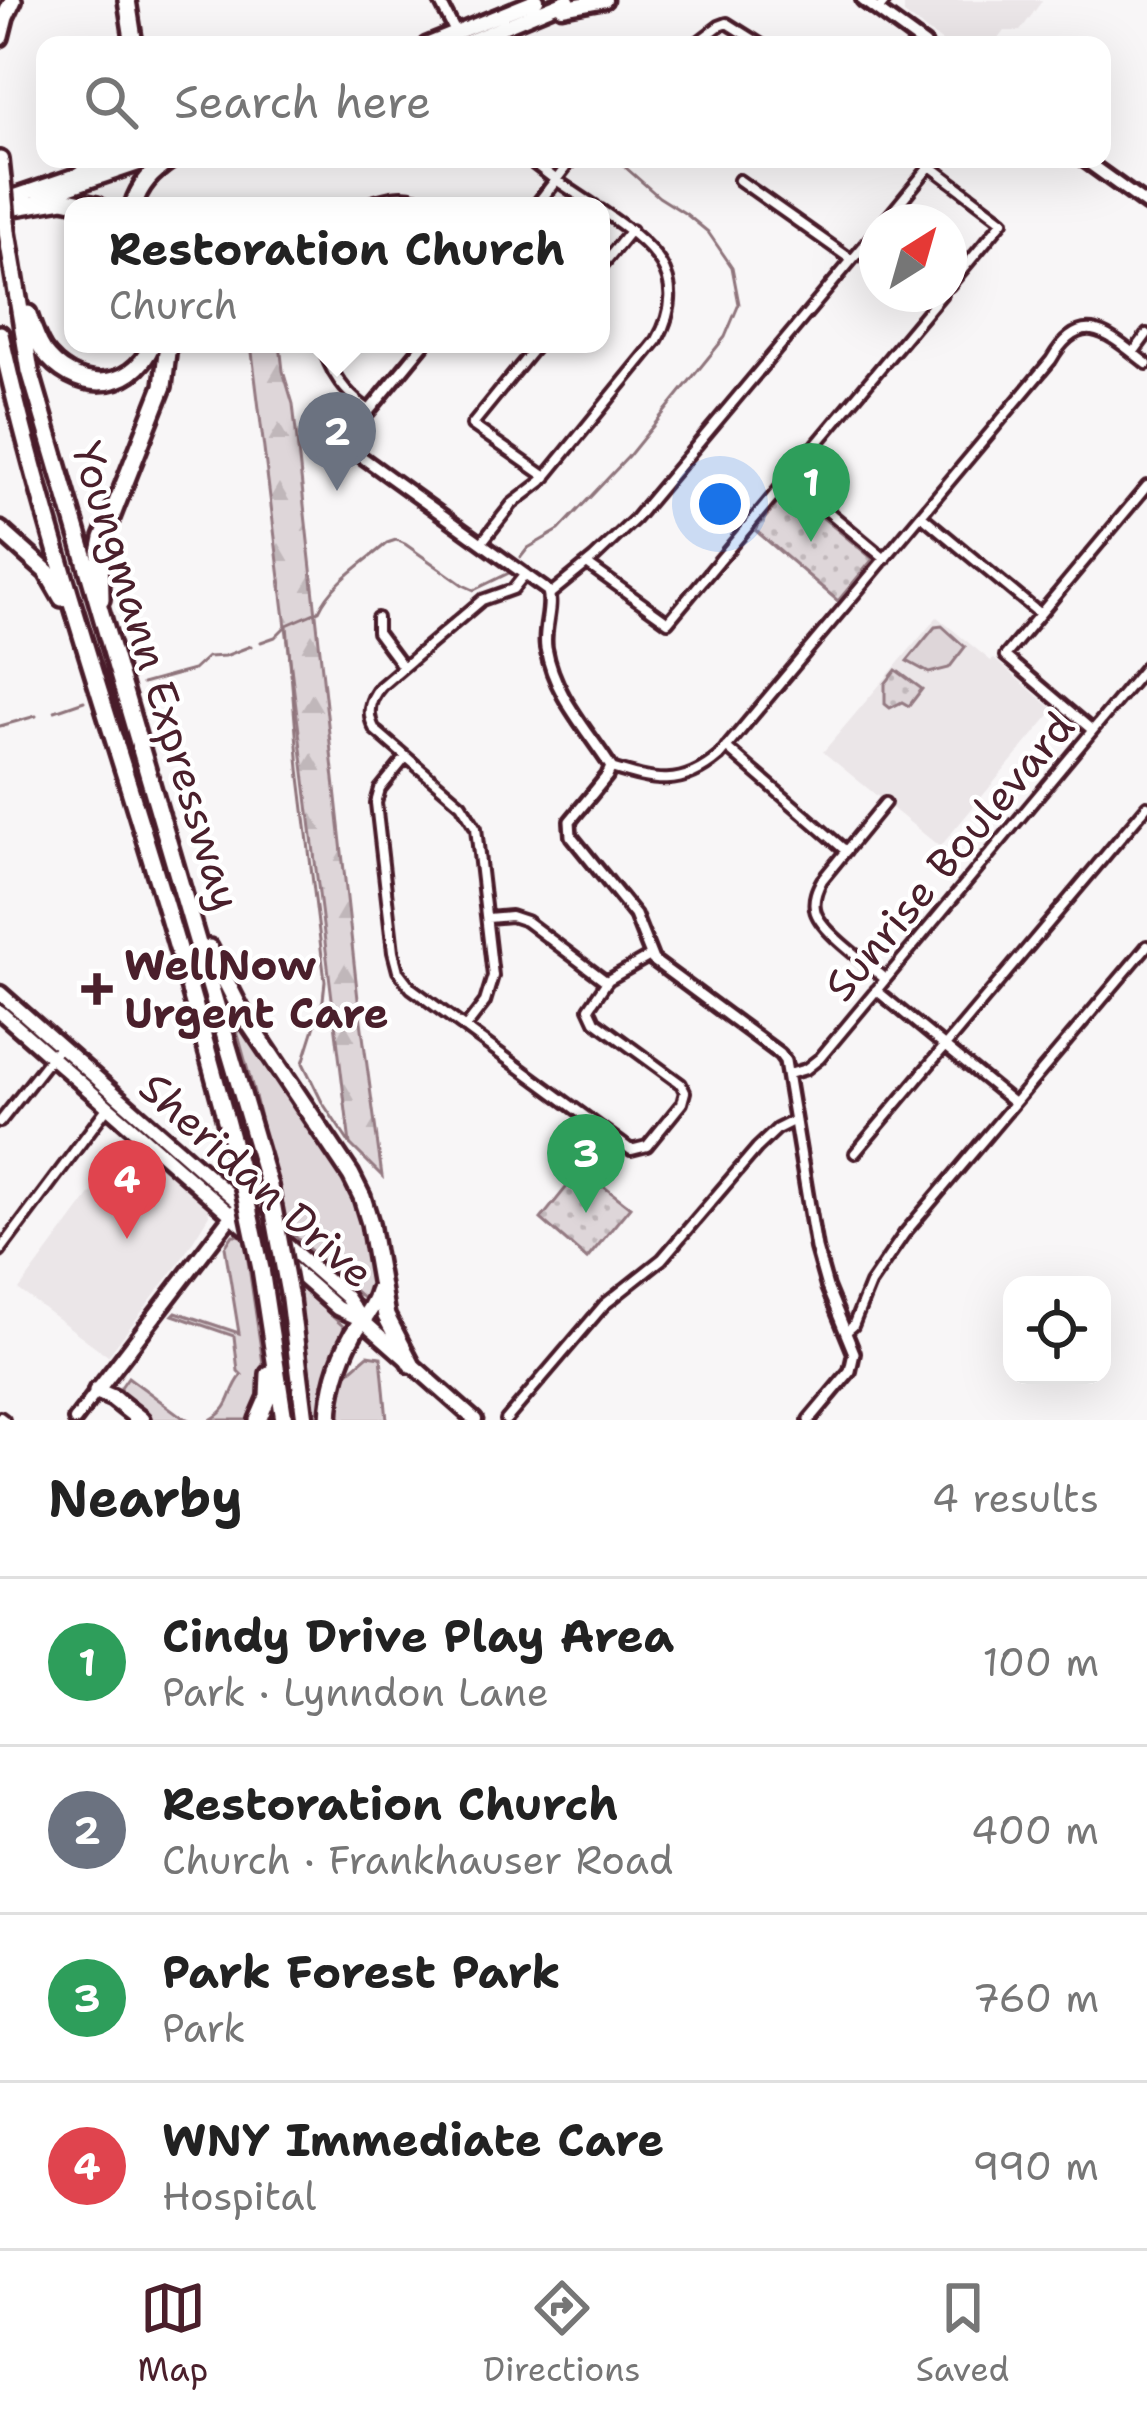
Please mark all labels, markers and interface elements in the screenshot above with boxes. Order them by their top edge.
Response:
search box [36,36,1111,168]
icon: search [78,69,144,135]
text: Search here [174,72,431,132]
popup [64,197,610,353]
north arrow [859,204,967,312]
text: Restoration Church [109,219,565,279]
text: Church [109,279,238,331]
pin: 2 [298,392,376,491]
street label: Youngmann Expressway [59,435,255,917]
pin: 1 [772,443,850,542]
your location [690,474,750,534]
street label: Sunrise Boulevard [811,700,1087,1012]
place label: WellNow Urgent Care [124,937,389,1041]
marker: WellNow Urgent Care [81,973,113,1005]
street label: Sheridan Drive [128,1060,386,1300]
pin: 3 [547,1114,625,1213]
pin: 4 [88,1140,166,1239]
map controls [1003,1276,1111,1384]
button: locate [1003,1276,1111,1384]
text: Nearby [48,1464,243,1532]
text: 4 results [932,1472,1099,1524]
text: Cindy Drive Play Area [162,1606,674,1666]
text: 1 [78,1636,96,1688]
text: 100 m [983,1636,1099,1688]
text: Park · Lynndon Lane [162,1666,549,1718]
text: Restoration Church [162,1774,618,1834]
text: 2 [73,1804,101,1856]
text: 400 m [971,1804,1099,1856]
text: Church · Frankhauser Road [162,1834,673,1886]
text: Park Forest Park [162,1942,561,2002]
text: 3 [73,1972,101,2024]
text: 760 m [973,1972,1099,2024]
text: Park [162,2002,246,2054]
text: WNY Immediate Care [162,2110,664,2170]
text: 4 [73,2140,101,2192]
text: 990 m [972,2140,1099,2192]
text: Hospital [162,2170,316,2222]
tab: Map [138,2275,208,2392]
tab: Directions [483,2275,641,2392]
tab: Saved [916,2275,1009,2392]

